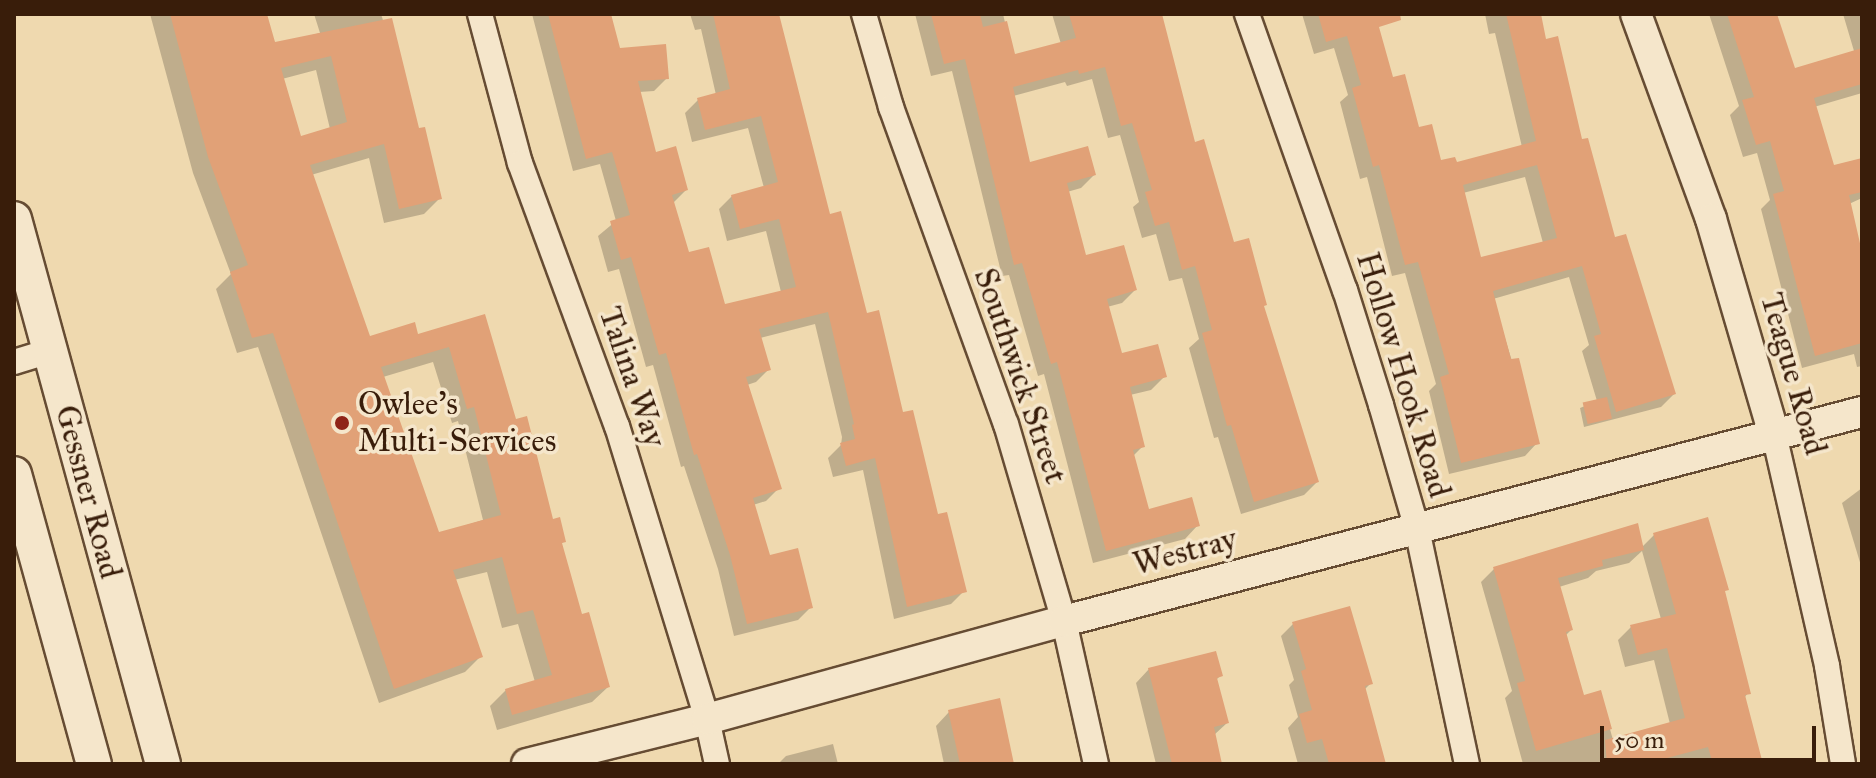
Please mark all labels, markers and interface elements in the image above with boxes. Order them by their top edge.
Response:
street label: Hollow Hook Road [1347,248,1459,502]
street label: Southwick Street [965,263,1075,489]
street label: Teague Road [1752,288,1834,460]
street label: Talina Way [590,302,674,452]
place label: Owlee's Multi-Services [358,386,556,461]
street label: Gessner Road [46,401,130,583]
marker: Owlee's Multi-Services [333,414,351,432]
street label: Westray [1129,520,1241,584]
scale bar [1604,710,1820,760]
text: 50 m [1614,725,1664,755]

